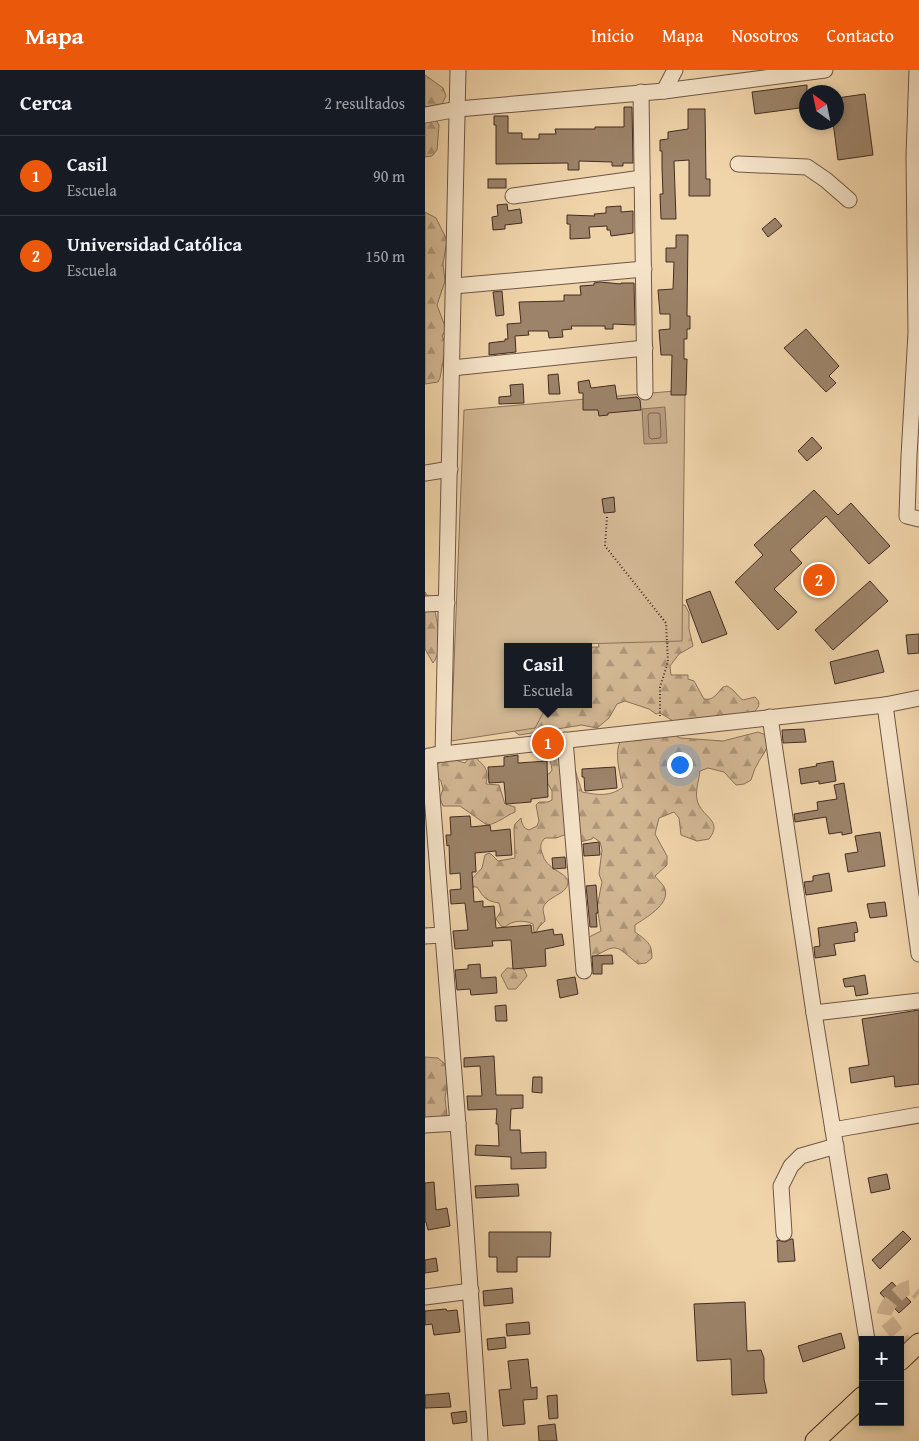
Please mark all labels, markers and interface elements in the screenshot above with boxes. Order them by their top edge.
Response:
text: Mapa [25,18,84,53]
text: Inicio [591,22,634,49]
text: Mapa [662,22,703,49]
text: Nosotros [731,22,799,49]
text: Contacto [827,22,894,49]
north arrow [799,85,844,130]
text: Cerca [20,87,72,118]
text: 2 resultados [324,91,405,115]
text: Casil [67,150,107,178]
text: 1 [32,164,40,188]
text: 90 m [373,164,405,188]
text: Escuela [67,178,117,202]
text: Universidad Católica [67,230,242,258]
text: 2 [32,244,40,268]
text: 150 m [365,244,405,268]
text: Escuela [67,258,117,282]
pin: 2 [803,561,835,599]
popup [504,643,592,708]
text: Casil [523,650,564,678]
text: Escuela [523,678,573,702]
pin: 1 [532,724,564,762]
your location [667,752,693,778]
map controls [859,1336,904,1426]
button: + [859,1336,904,1381]
button: − [859,1381,904,1426]

